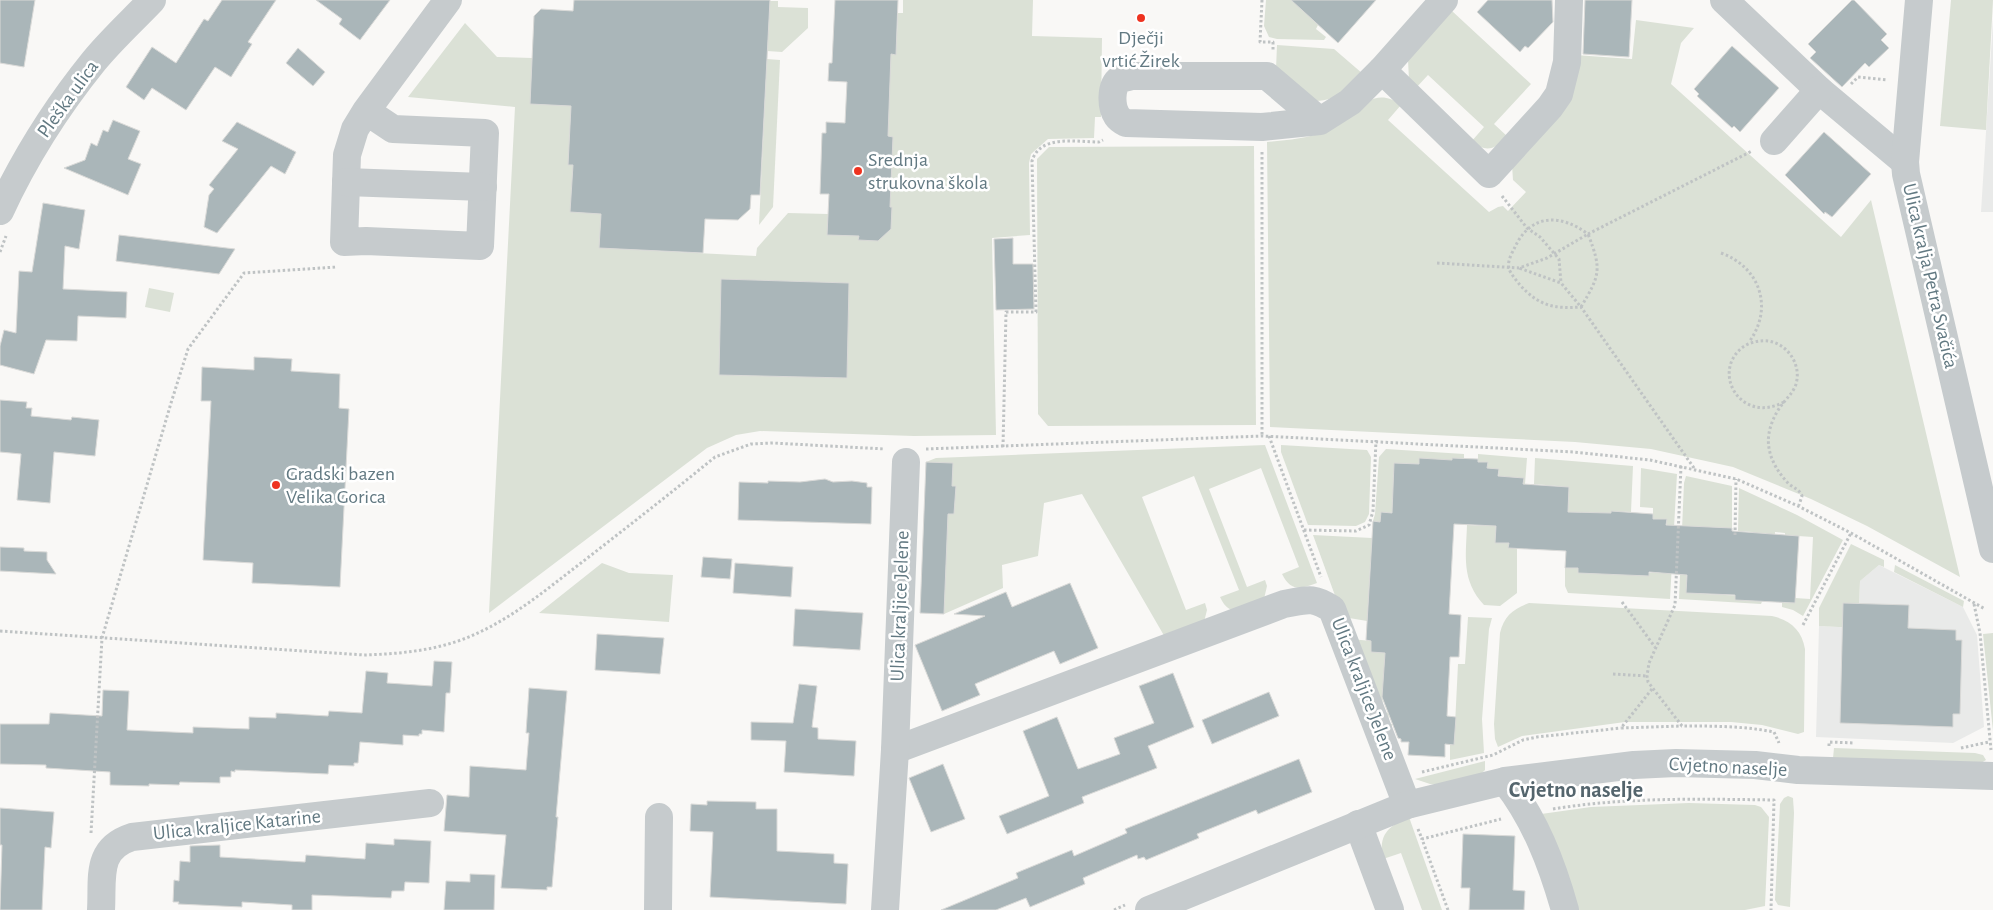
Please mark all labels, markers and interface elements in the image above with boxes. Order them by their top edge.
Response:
marker: Dječji vrtić Žirek [1135,12,1147,24]
place label: Dječji vrtić Žirek [1102,28,1180,71]
street label: Pleška ulica [33,57,103,141]
place label: Srednja strukovna škola [868,150,988,193]
marker: Srednja strukovna škola [852,165,864,177]
street label: Ulica kralja Petra Svačića [1899,181,1961,371]
place label: Gradski bazen Velika Gorica [286,464,395,507]
marker: Gradski bazen Velika Gorica [270,479,282,491]
street label: Ulica kraljice Jelene [887,530,913,682]
street label: Ulica kraljice Jelene [1328,615,1400,763]
street label: Cvjetno naselje [1668,754,1788,780]
district label: Cvjetno naselje [1509,779,1643,802]
street label: Ulica kraljice Katarine [152,806,322,844]

